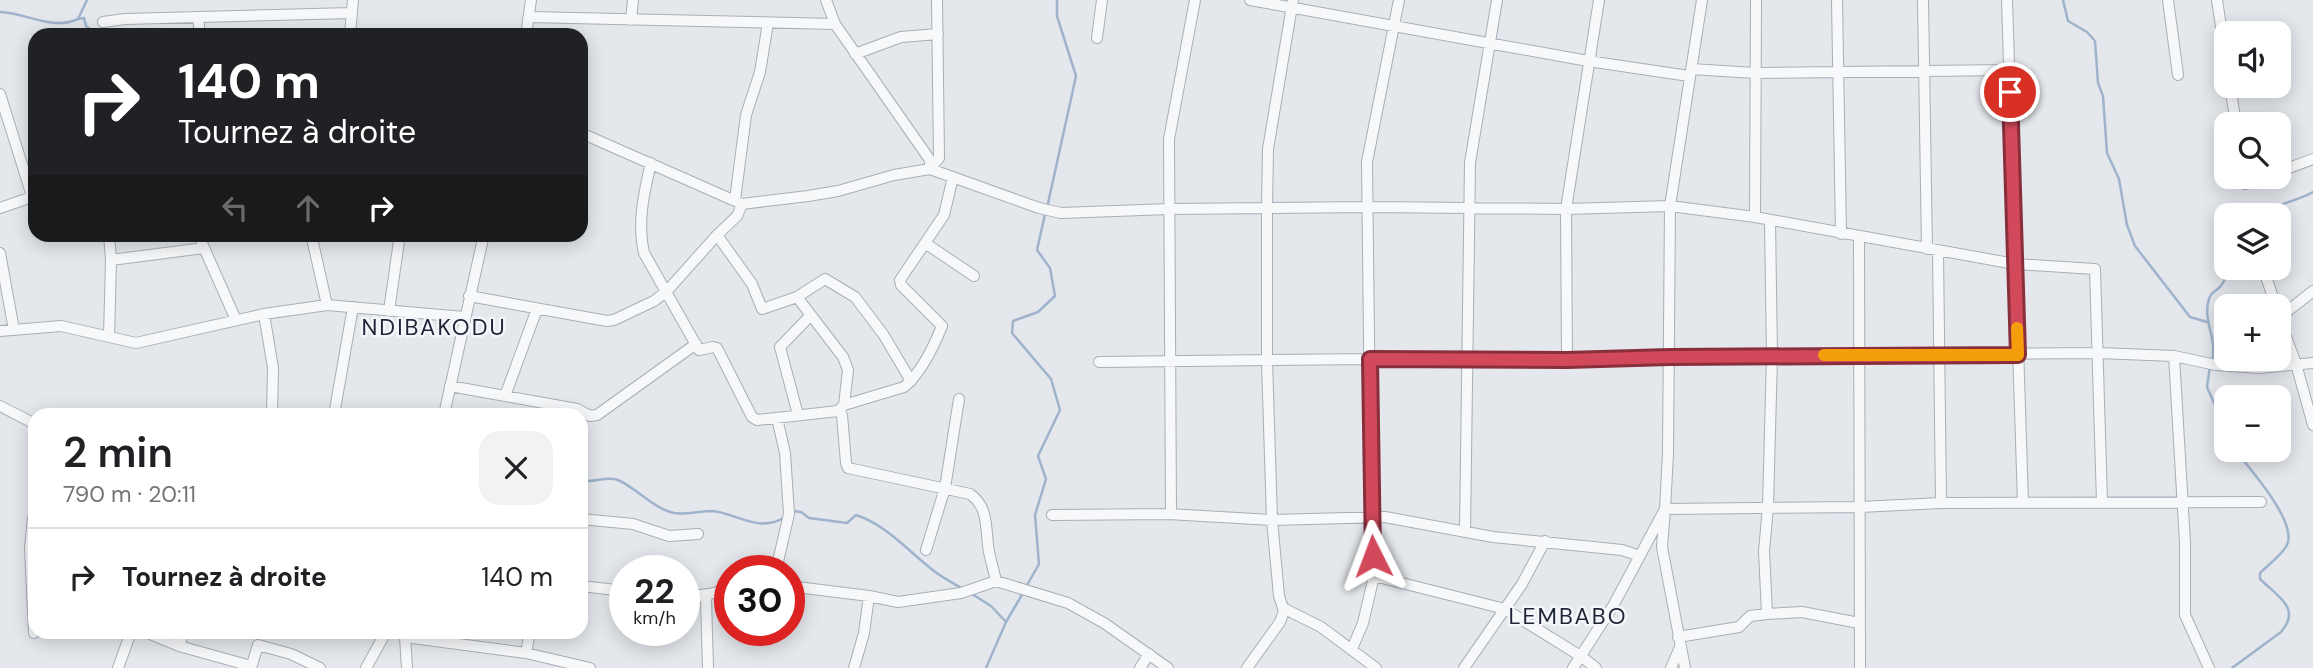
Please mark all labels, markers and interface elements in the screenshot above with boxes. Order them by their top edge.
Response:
map controls [2214,21,2291,462]
button: sound [2214,21,2291,98]
text: 140 m [178,49,320,113]
icon: right [63,56,154,147]
pin [1980,62,2040,122]
icon: arrive [1991,73,2029,111]
text: Tournez à droite [178,111,416,153]
button: search [2214,112,2291,189]
icon: left [216,189,254,227]
icon: ahead [289,189,327,227]
icon: right [362,189,400,227]
button: layers [2214,203,2291,280]
button: + [2214,294,2291,371]
district label: NDIBAKODU [361,312,507,342]
button: − [2214,385,2291,462]
text: 2 min [63,425,173,480]
button: close [479,431,553,505]
text: 790 m · 20:11 [63,479,196,509]
position arrow [1336,519,1410,593]
speed limit sign: 30 [714,555,805,646]
icon: right [63,558,101,596]
text: Tournez à droite [122,560,327,594]
text: 140 m [481,560,553,594]
text: 22 [634,568,675,614]
district label: LEMBABO [1509,601,1628,631]
text: km/h [633,606,676,630]

